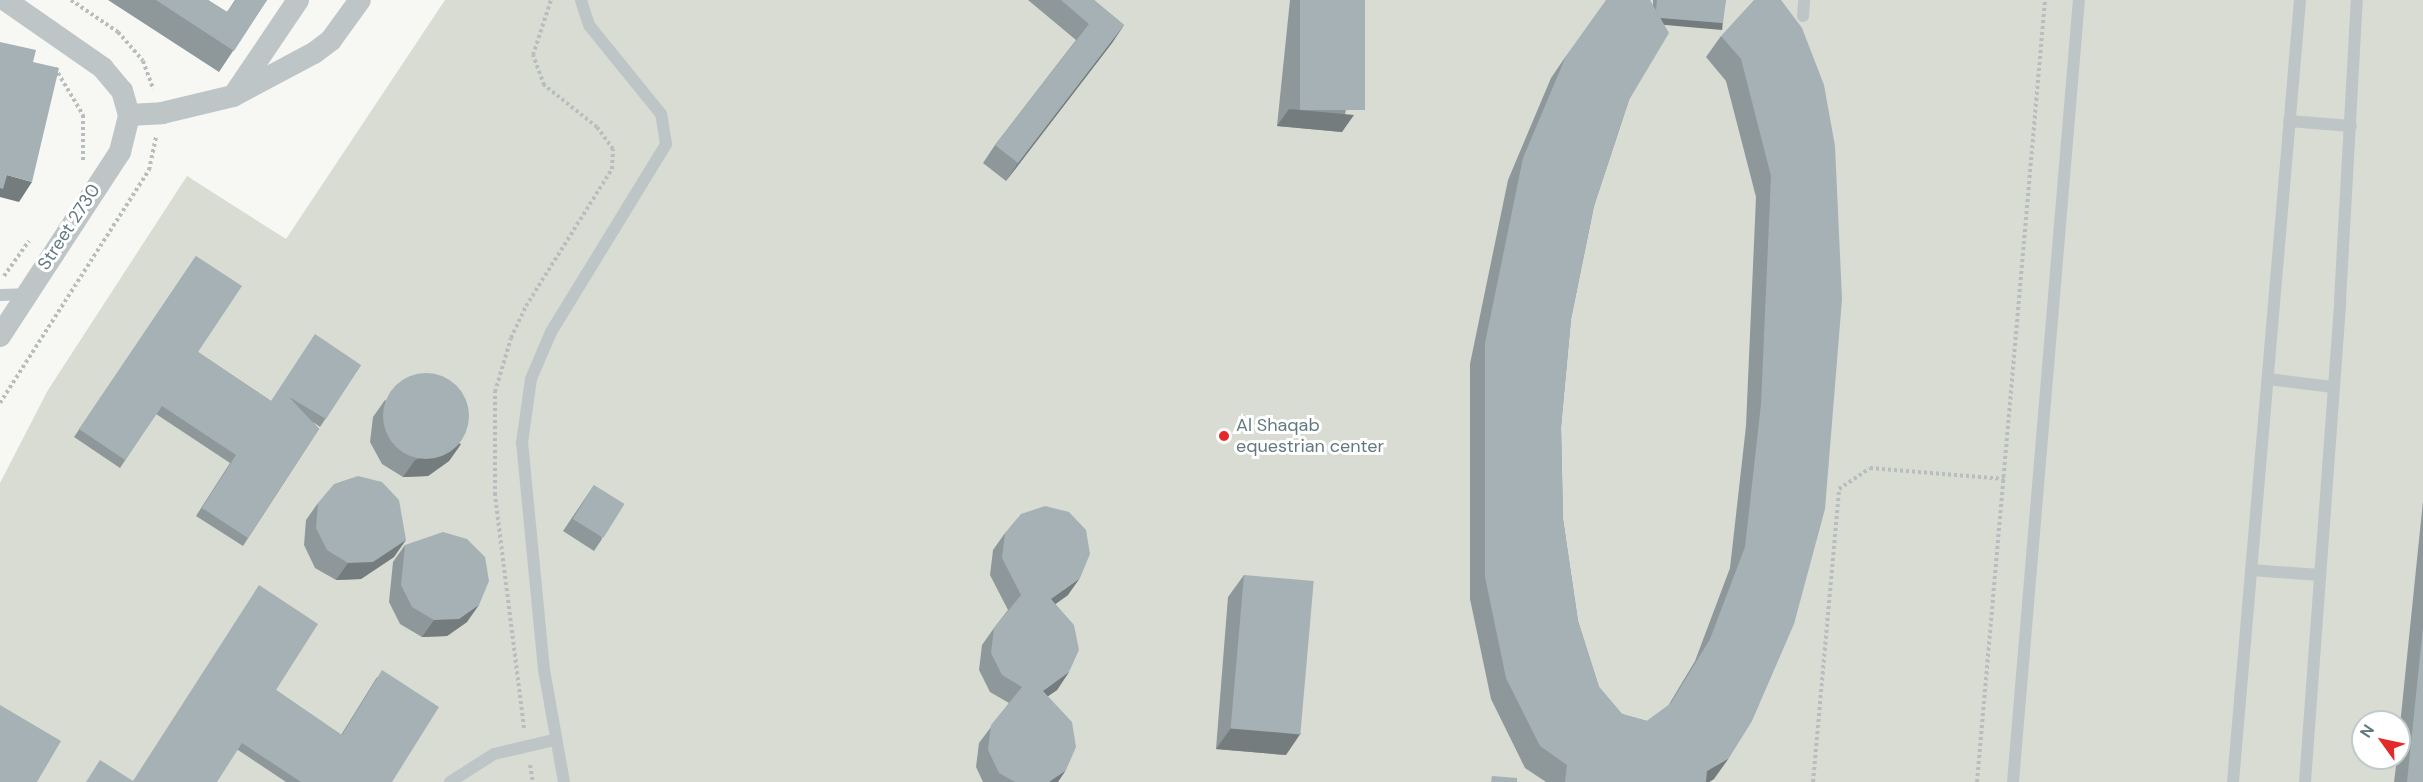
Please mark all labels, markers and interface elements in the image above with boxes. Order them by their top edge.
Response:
street label: Street 2730 [33,180,105,274]
place label: Al Shaqab equestrian center [1236,415,1384,458]
marker: Al Shaqab equestrian center [1217,429,1231,443]
north arrow [2351,710,2411,770]
text: N [2355,720,2379,742]

